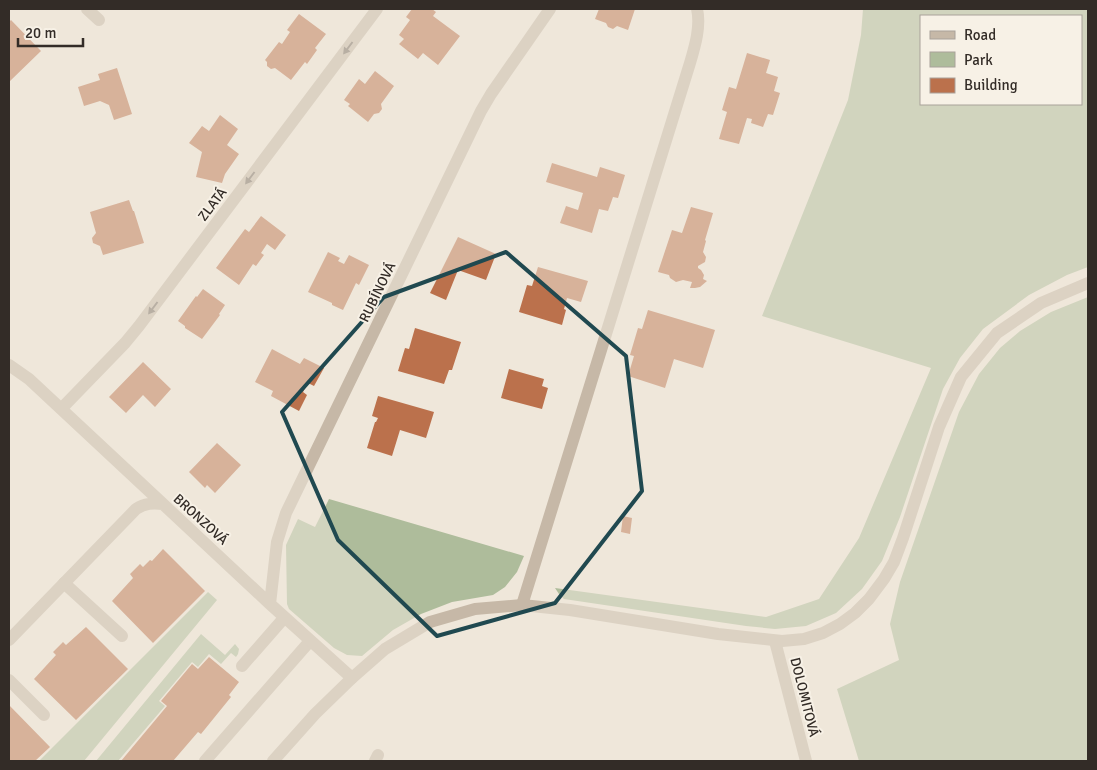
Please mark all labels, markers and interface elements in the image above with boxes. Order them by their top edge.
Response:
scale bar [18,15,82,47]
legend [920,15,1082,105]
text: 20 m [25,24,56,42]
text: Road [964,26,996,44]
one-way arrow [342,41,353,54]
text: Park [964,51,993,69]
text: Building [964,76,1018,94]
one-way arrow [245,171,255,185]
street label: ZLATÁ [194,184,231,224]
street label: RUBÍNOVÁ [356,259,399,325]
one-way arrow [148,301,158,315]
street label: BRONZOVÁ [170,490,232,549]
street label: DOLOMITOVÁ [786,656,823,739]

